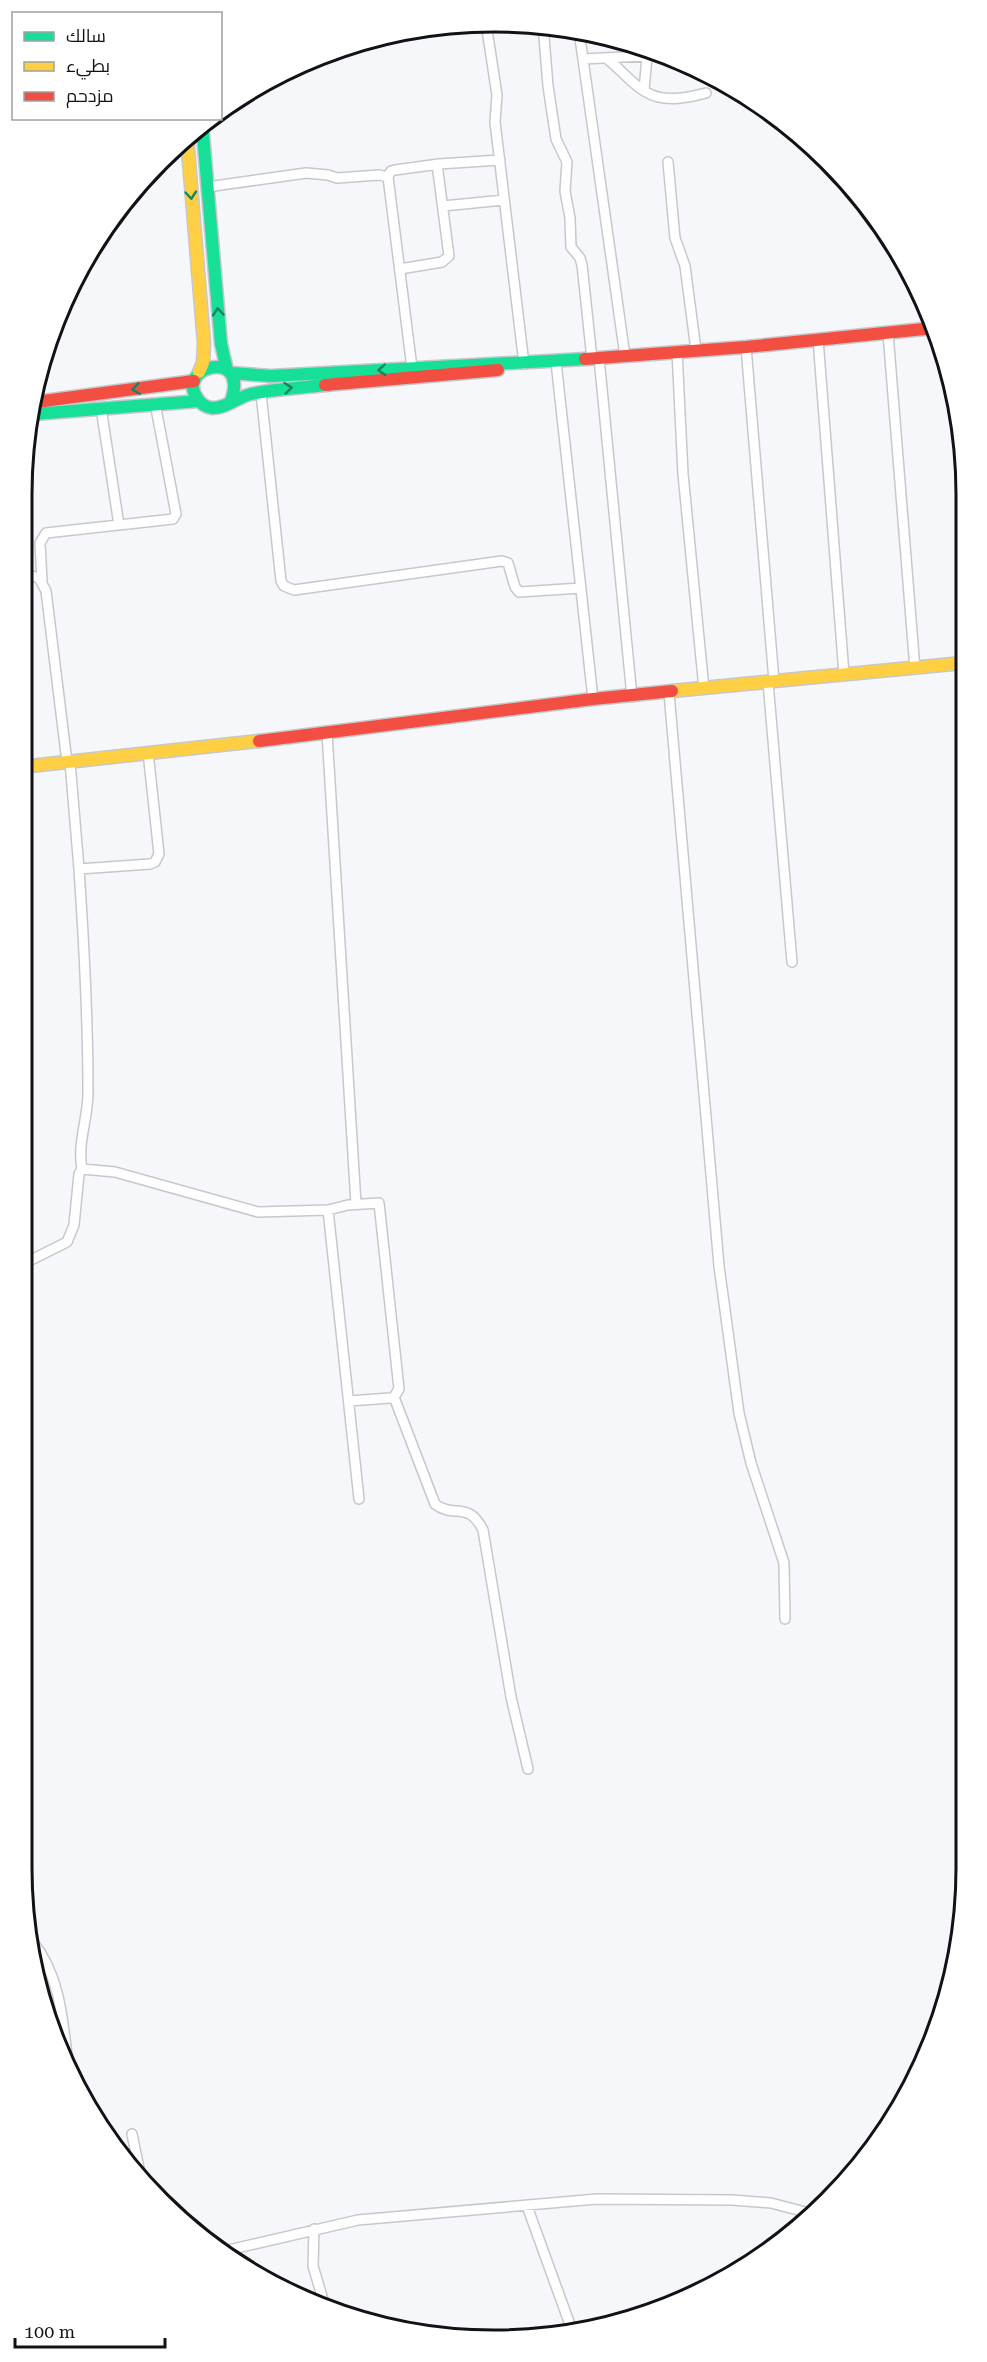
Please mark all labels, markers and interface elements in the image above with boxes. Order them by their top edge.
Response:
legend [12,12,222,120]
text: سالك [66,25,106,46]
text: بطيء [66,55,110,80]
text: مزدحم [66,85,114,108]
one-way arrow [184,190,197,199]
one-way arrow [212,308,225,317]
one-way arrow [377,363,386,376]
one-way arrow [131,382,140,394]
one-way arrow [283,383,292,395]
scale bar [15,2311,165,2349]
text: 100 m [24,2321,75,2342]

